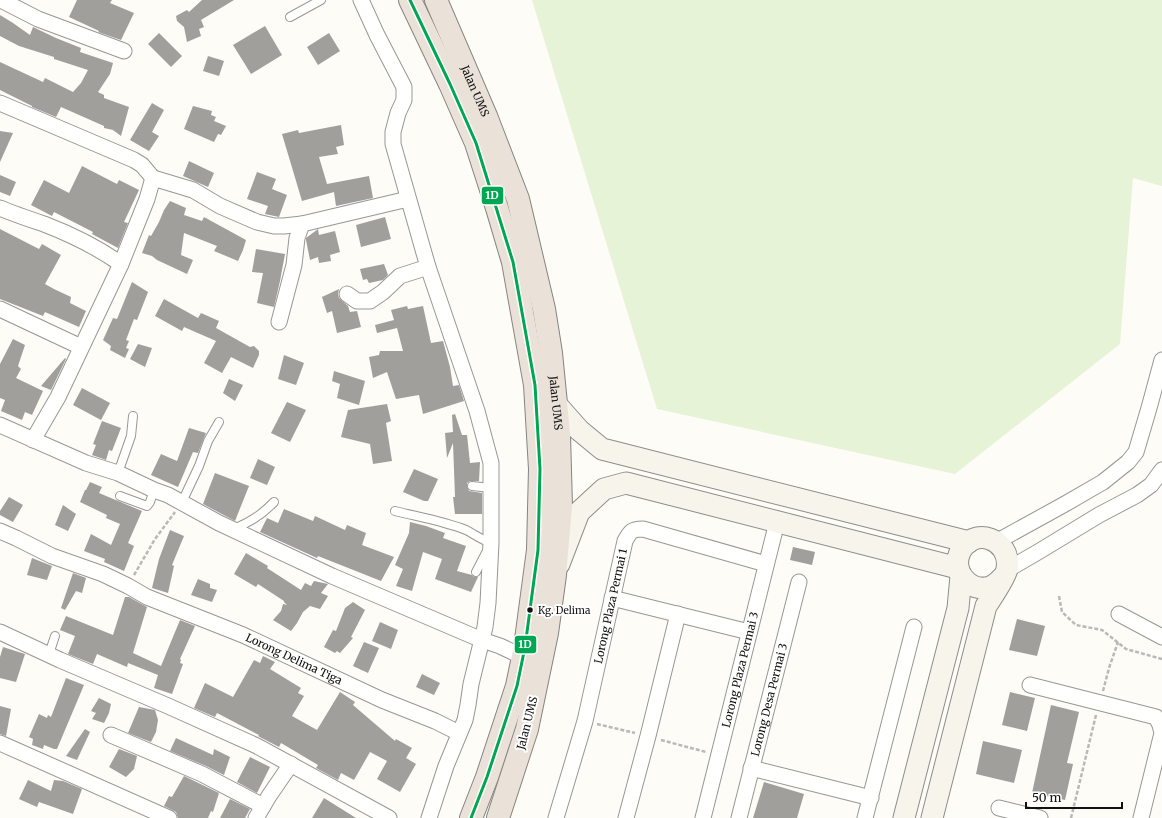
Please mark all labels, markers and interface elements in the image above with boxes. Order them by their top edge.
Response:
street label: Jalan UMS [458,62,493,119]
line badge: 1D [481,186,504,205]
text: 1D [485,188,499,202]
street label: Jalan UMS [546,374,566,431]
street label: Lorong Plaza Permai 1 [591,547,630,665]
place label: Kg. Delima [538,604,591,617]
marker: Kg. Delima [525,605,535,615]
street label: Lorong Plaza Permai 3 [719,610,761,729]
street label: Lorong Delima Tiga [243,630,345,687]
line badge: 1D [514,635,537,654]
text: 1D [518,637,532,651]
street label: Lorong Desa Permai 3 [748,642,790,758]
street label: Jalan UMS [513,694,540,752]
scale bar [1026,784,1122,810]
text: 50 m [1032,790,1061,805]

